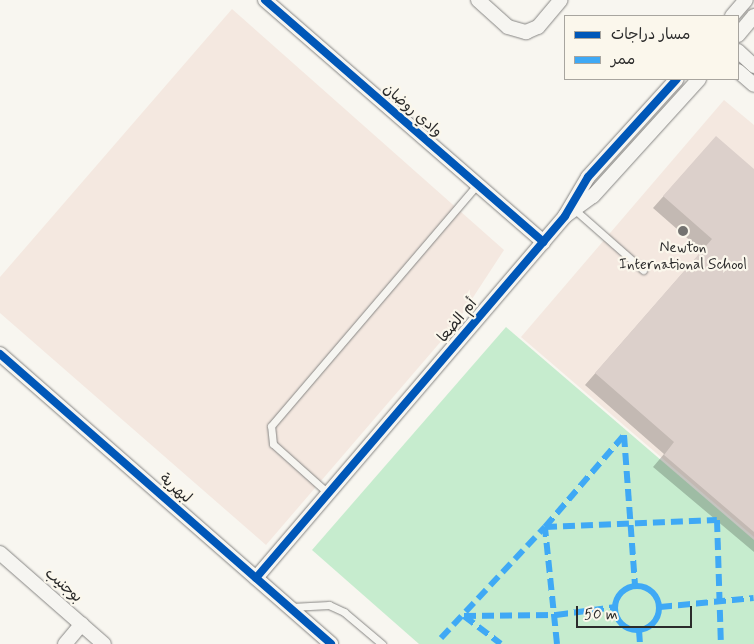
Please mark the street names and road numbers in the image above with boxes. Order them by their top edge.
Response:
street label: وادي روضان [379,80,445,142]
street label: أم الضعا [434,295,482,347]
street label: لبهرية [155,470,195,508]
street label: بوجنيب [41,565,85,607]

